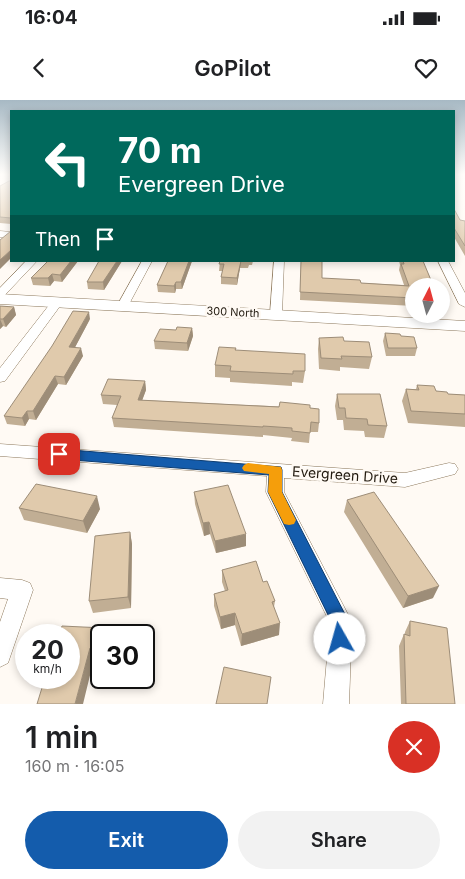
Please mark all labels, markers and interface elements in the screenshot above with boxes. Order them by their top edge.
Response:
text: 16:04 [25,6,78,29]
icon: back [25,54,53,82]
icon: heart [412,54,440,82]
text: GoPilot [194,55,271,81]
text: 70 m [118,129,202,171]
icon: left [35,130,100,195]
text: Evergreen Drive [118,171,285,197]
icon: arrive [91,225,119,253]
text: Then [35,228,81,251]
north arrow [405,278,450,322]
map controls [405,278,450,323]
street label: 300 North [206,304,260,320]
pin [38,433,80,475]
icon: arrive [45,440,73,468]
street label: Evergreen Drive [292,462,399,487]
position arrow [313,612,365,664]
speed limit sign: 30 [90,624,155,689]
text: 20 [31,635,64,665]
text: km/h [33,661,62,676]
text: 1 min [25,719,98,755]
button: close [388,721,440,773]
text: 160 m · 16:05 [25,756,125,776]
button: Exit [25,811,228,869]
button: Share [238,811,440,869]

